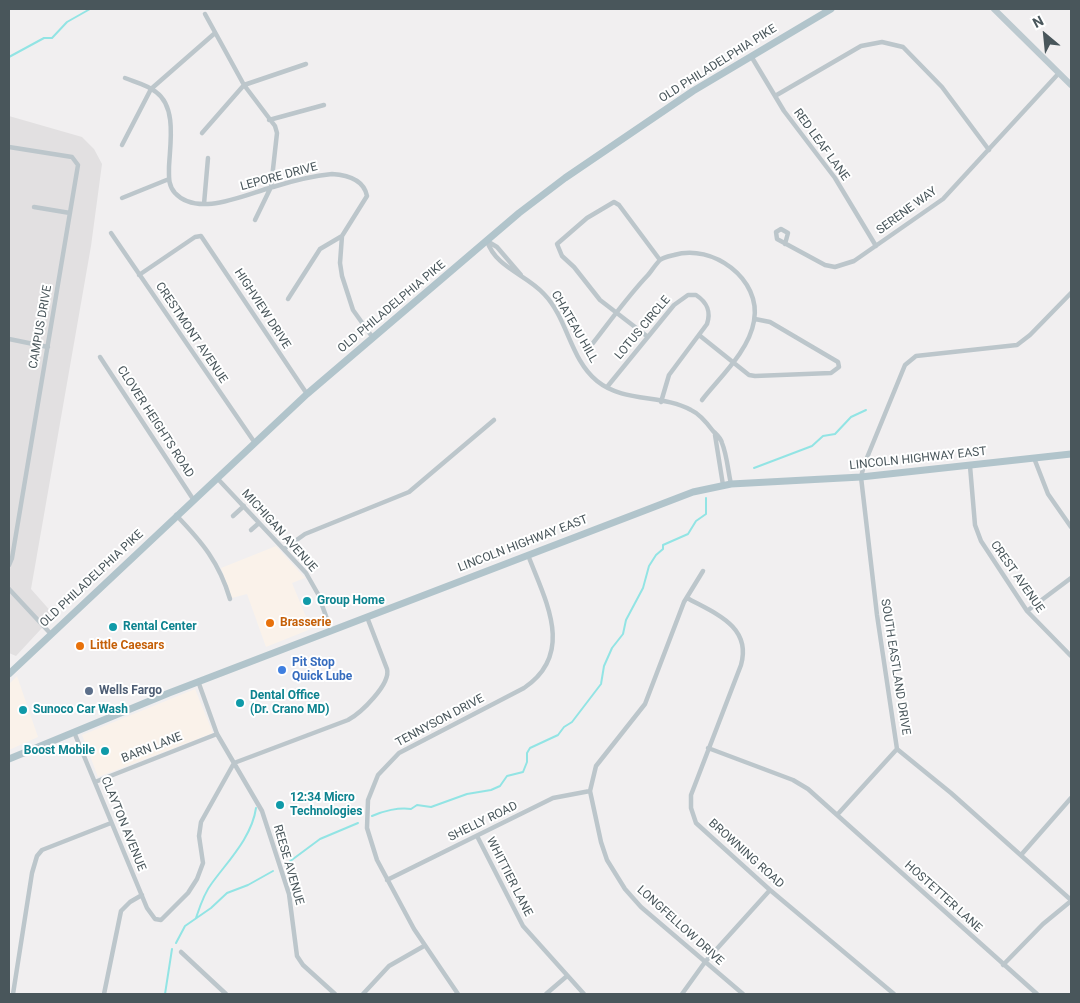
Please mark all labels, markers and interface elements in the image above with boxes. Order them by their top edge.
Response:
north arrow [1020,10,1070,60]
text: N [1030,12,1046,31]
street label: OLD PHILADELPHIA PIKE [657,22,779,106]
street label: RED LEAF LANE [790,106,852,184]
street label: LEPORE DRIVE [239,160,319,194]
street label: SERENE WAY [874,184,940,238]
street label: OLD PHILADELPHIA PIKE [335,258,449,356]
street label: HIGHVIEW DRIVE [231,266,293,352]
street label: CRESTMONT AVENUE [152,280,230,386]
street label: CAMPUS DRIVE [27,284,55,370]
street label: CHATEAU HILL [548,288,600,366]
street label: LOTUS CIRCLE [612,293,674,363]
street label: CLOVER HEIGHTS ROAD [113,363,197,481]
street label: LINCOLN HIGHWAY EAST [849,445,987,473]
street label: MICHIGAN AVENUE [238,487,320,575]
street label: LINCOLN HIGHWAY EAST [456,513,590,575]
street label: OLD PHILADELPHIA PIKE [37,527,147,631]
street label: CREST AVENUE [987,538,1047,616]
place label: Group Home [317,594,385,608]
marker: Group Home [301,595,313,607]
street label: SOUTH EASTLAND DRIVE [877,598,913,736]
place label: Brasserie [280,616,331,630]
marker: Brasserie [264,617,276,629]
place label: Rental Center [123,620,197,634]
marker: Rental Center [107,621,119,633]
place label: Little Caesars [90,639,164,653]
marker: Little Caesars [74,640,86,652]
place label: Pit Stop Quick Lube [292,656,352,684]
marker: Pit Stop Quick Lube [276,664,288,676]
place label: Wells Fargo [99,684,162,698]
marker: Wells Fargo [83,685,95,697]
place label: Dental Office (Dr. Crano MD) [250,689,329,717]
street label: TENNYSON DRIVE [393,692,487,750]
marker: Dental Office (Dr. Crano MD) [234,697,246,709]
place label: Sunoco Car Wash [33,703,128,717]
marker: Sunoco Car Wash [17,704,29,716]
street label: BARN LANE [120,730,184,766]
place label: Boost Mobile [24,744,95,758]
marker: Boost Mobile [99,745,111,757]
street label: CLAYTON AVENUE [97,775,149,873]
place label: 12:34 Micro Technologies [290,791,362,819]
marker: 12:34 Micro Technologies [274,799,286,811]
street label: SHELLY ROAD [446,799,520,845]
street label: BROWNING ROAD [705,816,787,892]
street label: REESE AVENUE [270,823,306,907]
street label: WHITTIER LANE [483,835,535,919]
street label: HOSTETTER LANE [901,858,985,936]
street label: LONGFELLOW DRIVE [634,883,726,969]

